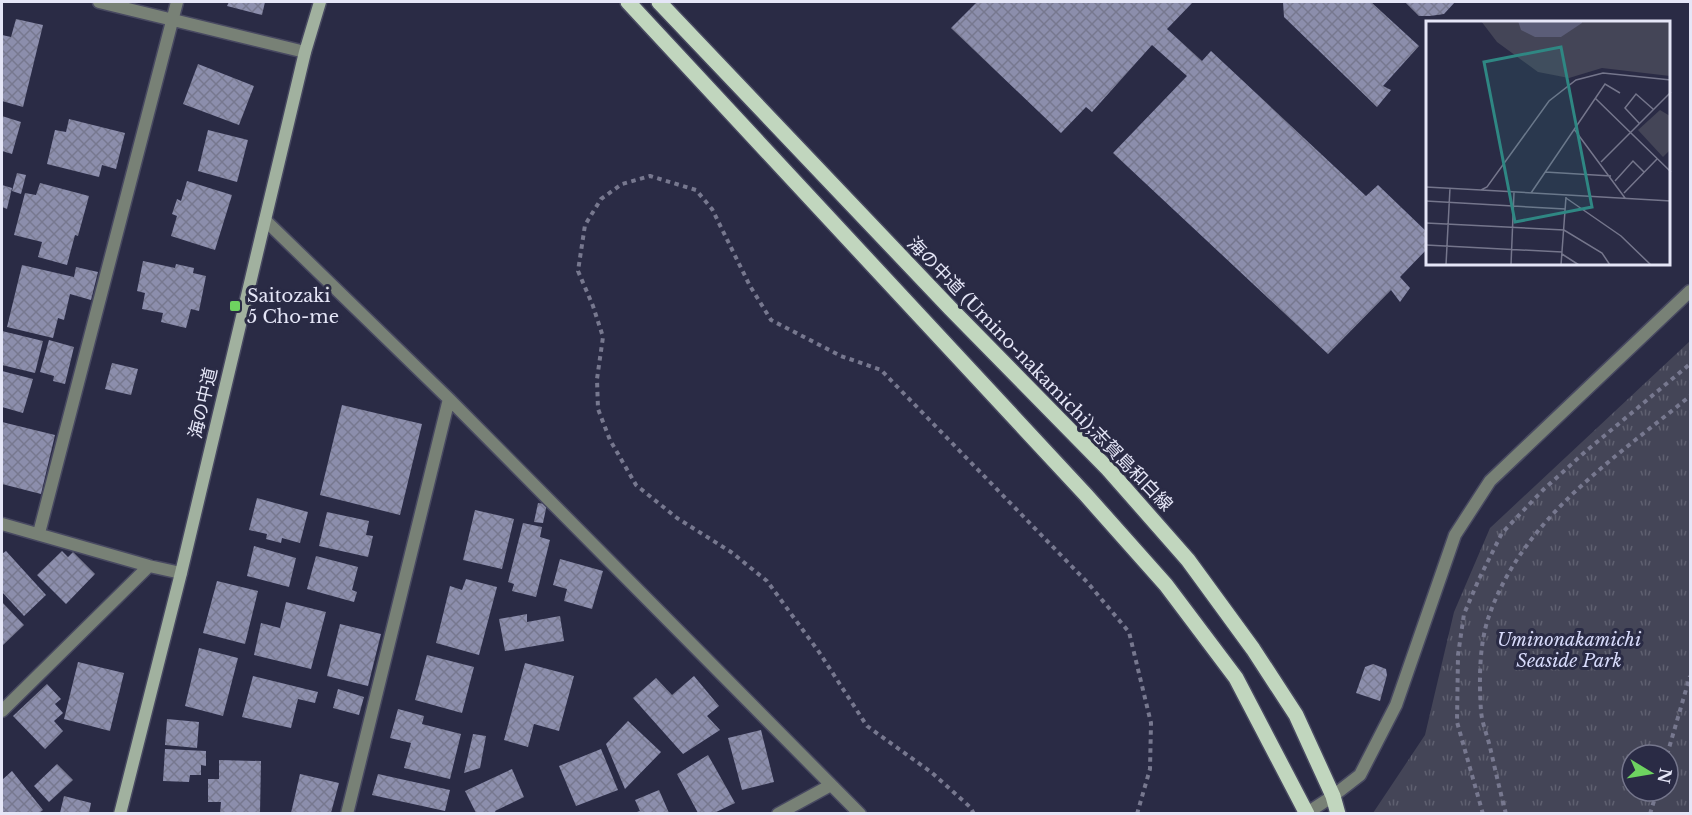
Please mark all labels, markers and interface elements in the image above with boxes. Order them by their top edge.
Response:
inset map [1426,21,1671,266]
street label: 海の中道 (Umino-nakamichi);志賀島和白線 [903,232,1177,516]
place label: Saitozaki 5 Cho-me [247,285,339,328]
marker: Saitozaki 5 Cho-me [228,299,242,313]
street label: 海の中道 [184,365,222,441]
park label: Uminonakamichi Seaside Park [1497,629,1642,672]
north arrow [1620,743,1680,803]
text: N [1653,767,1676,785]

